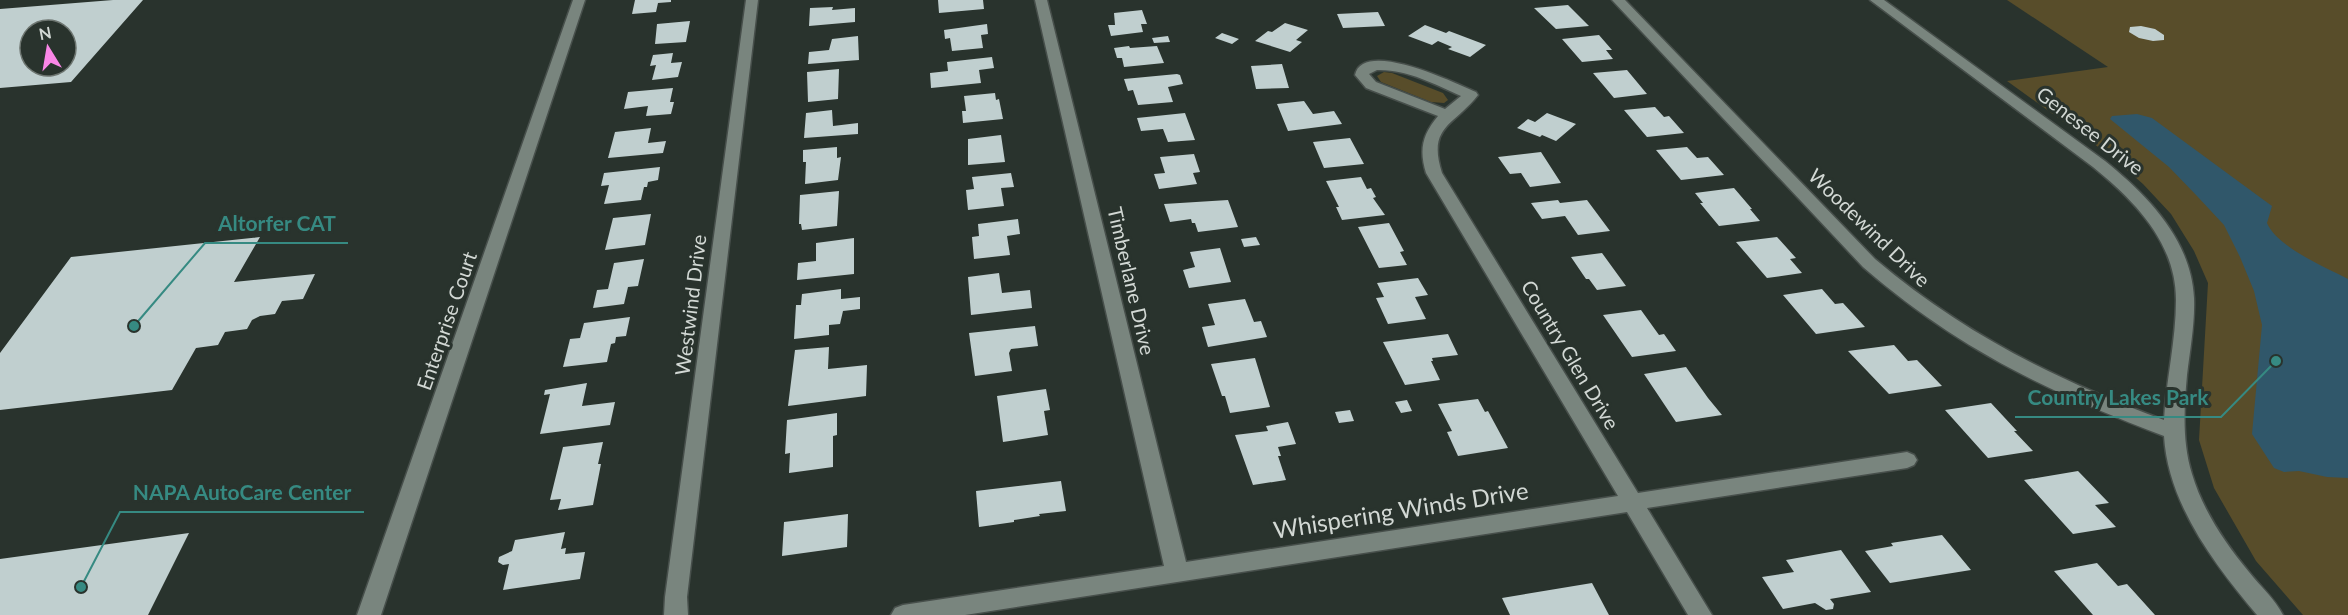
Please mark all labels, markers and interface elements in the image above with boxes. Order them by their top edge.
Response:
north arrow [18,18,78,78]
text: N [37,22,53,43]
street label: Genesee Drive [2032,81,2149,179]
street label: Woodewind Drive [1804,163,1935,291]
callout: Altorfer CAT [205,204,348,243]
street label: Timberlane Drive [1103,204,1161,357]
text: Altorfer CAT [217,210,336,235]
street label: Westwind Drive [669,233,711,377]
street label: Enterprise Court [411,248,481,393]
street label: Country Glen Drive [1517,276,1625,433]
callout: Country Lakes Park [2015,378,2221,417]
text: Country Lakes Park [2028,384,2209,409]
callout: NAPA AutoCare Center [120,473,364,512]
street label: Whispering Winds Drive [1271,475,1530,544]
text: NAPA AutoCare Center [133,479,351,504]

